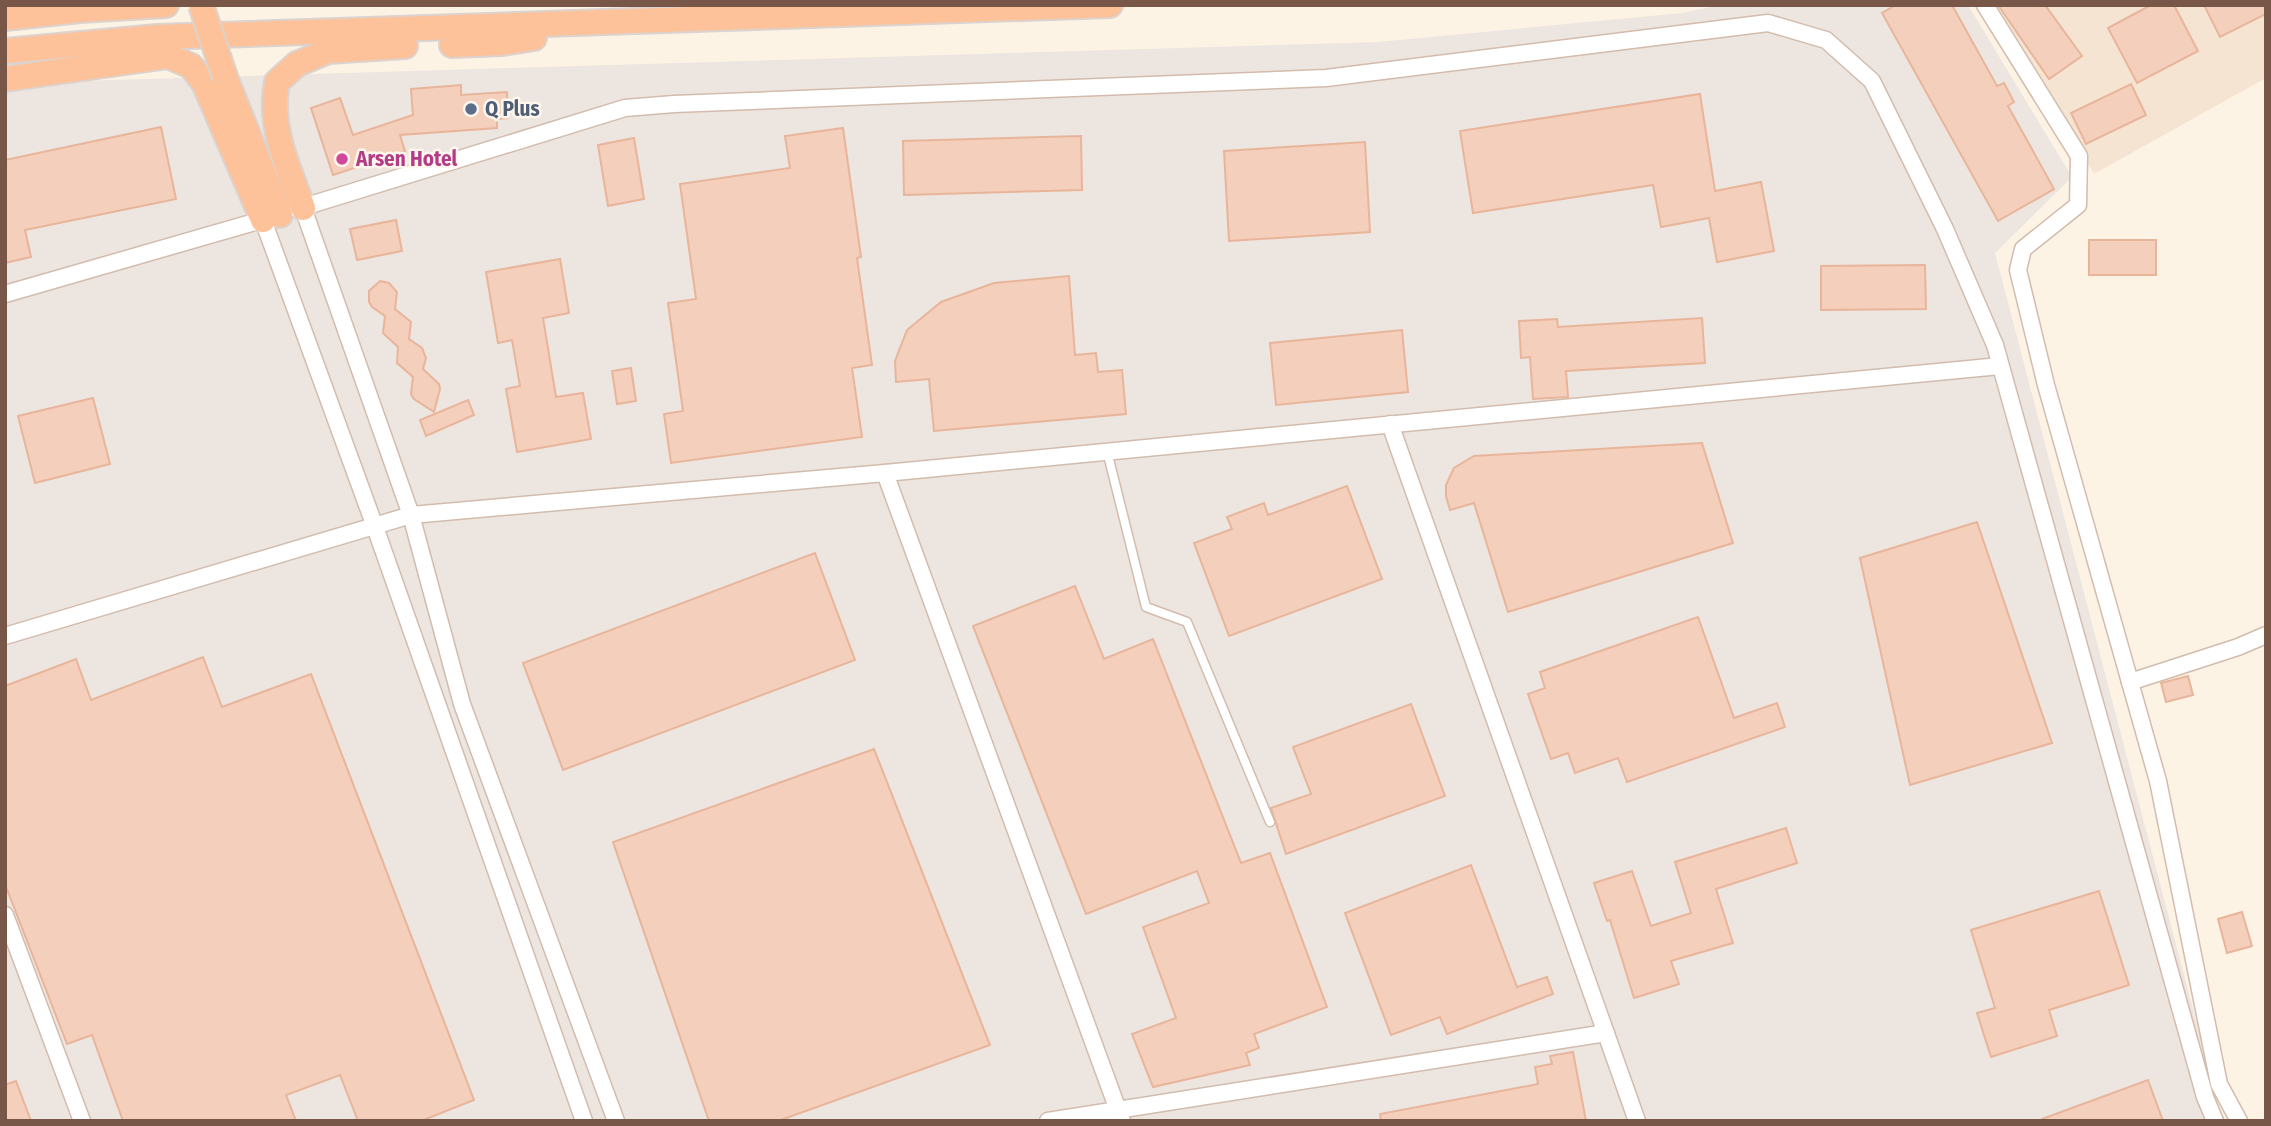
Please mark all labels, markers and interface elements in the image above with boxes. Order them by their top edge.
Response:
place label: Q Plus [485,96,540,122]
marker: Q Plus [463,101,479,117]
place label: Arsen Hotel [355,146,458,172]
marker: Arsen Hotel [334,151,350,167]

